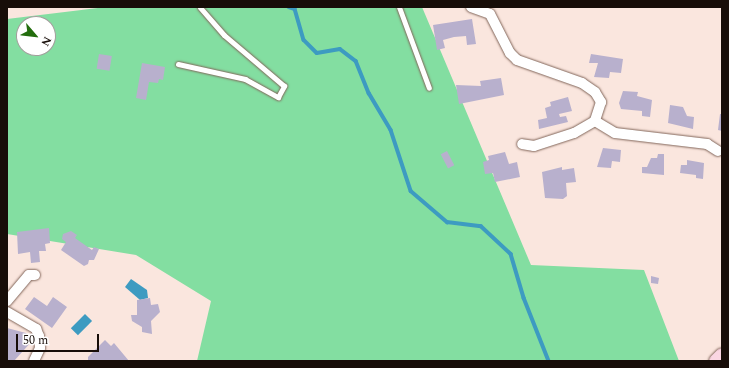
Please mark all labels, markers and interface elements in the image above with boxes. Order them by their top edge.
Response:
north arrow [16,16,56,56]
text: N [37,33,56,49]
scale bar [18,326,101,352]
text: 50 m [23,331,48,350]

